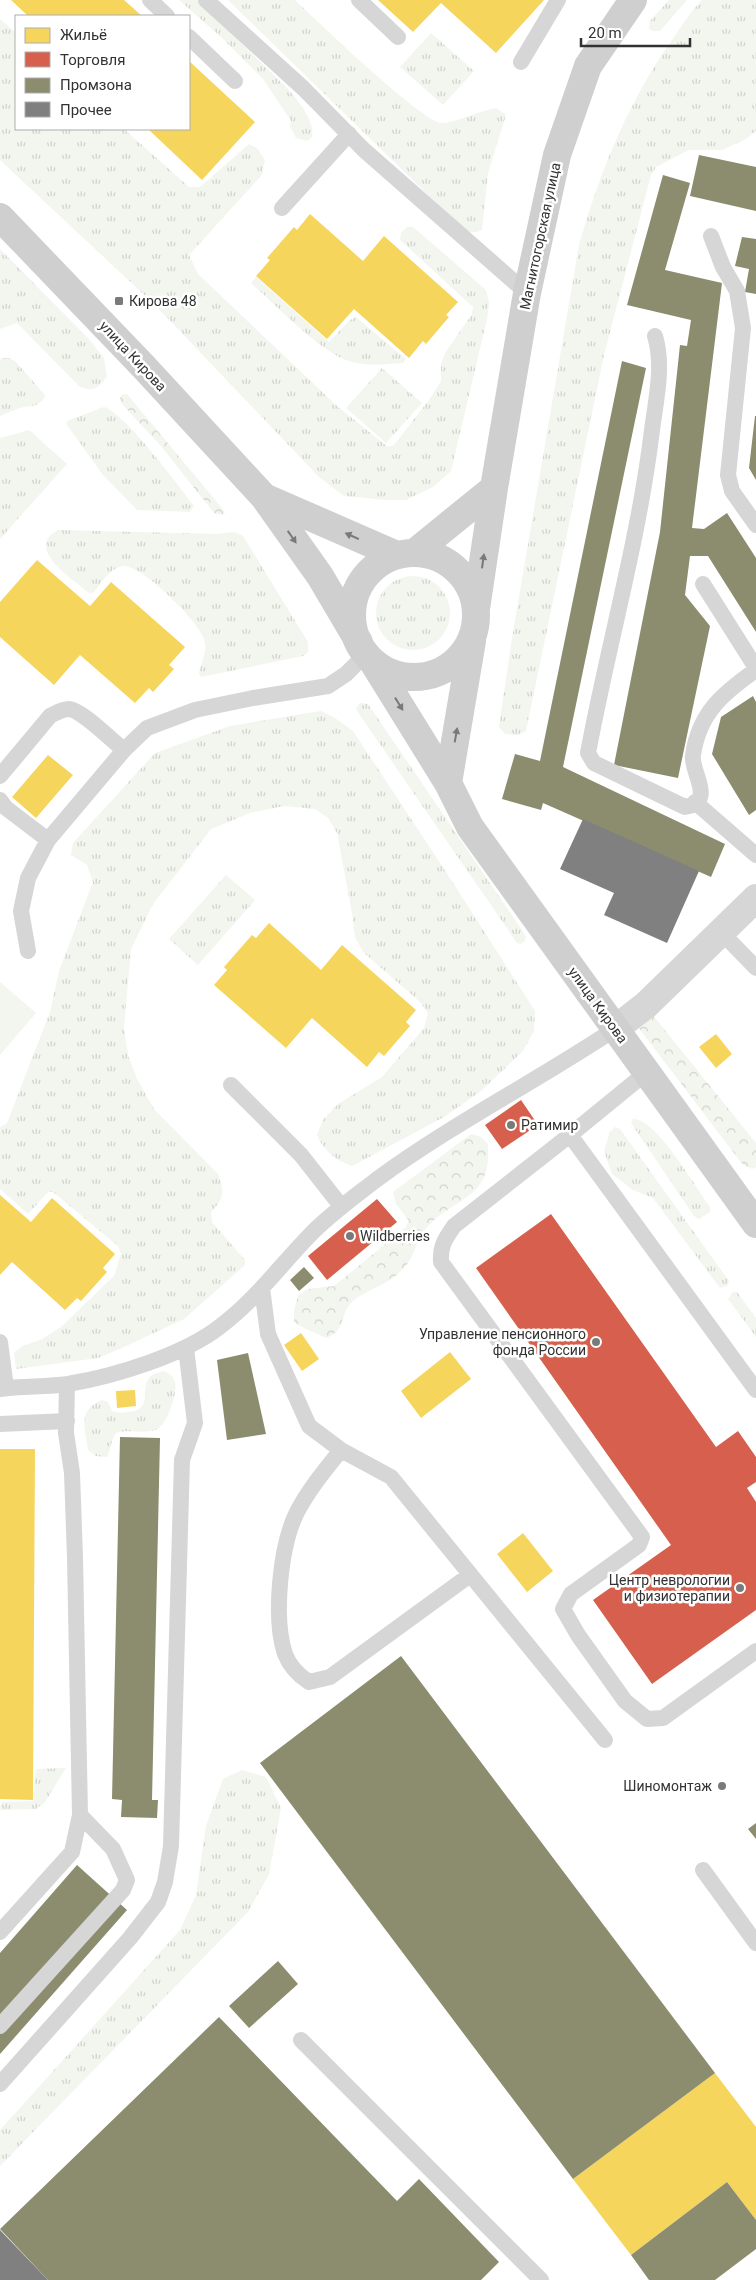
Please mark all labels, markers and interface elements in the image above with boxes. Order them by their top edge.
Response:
legend [15,15,190,130]
scale bar [581,15,690,47]
text: 20 m [588,24,622,42]
text: Жильё [60,26,107,44]
text: Торговля [60,51,125,69]
text: Промзона [60,76,132,94]
text: Прочее [60,101,112,119]
street label: Магнитогорская улица [517,161,563,311]
place label: Кирова 48 [129,293,197,309]
marker: Кирова 48 [113,295,125,307]
street label: улица Кирова [96,318,170,394]
one-way arrow [287,530,297,543]
one-way arrow [345,531,359,539]
one-way arrow [479,552,487,568]
one-way arrow [394,697,404,710]
one-way arrow [453,726,461,742]
street label: улица Кирова [565,964,631,1046]
place label: Ратимир [521,1117,579,1133]
marker: Ратимир [505,1119,517,1131]
place label: Wildberries [360,1228,430,1244]
marker: Wildberries [344,1230,356,1242]
place label: Управление пенсионного фонда России [419,1326,586,1358]
marker: Управление пенсионного фонда России [590,1336,602,1348]
place label: Центр неврологии и физиотерапии [609,1572,730,1604]
marker: Центр неврологии и физиотерапии [734,1582,746,1594]
place label: Шиномонтаж [623,1778,712,1794]
marker: Шиномонтаж [716,1780,728,1792]

